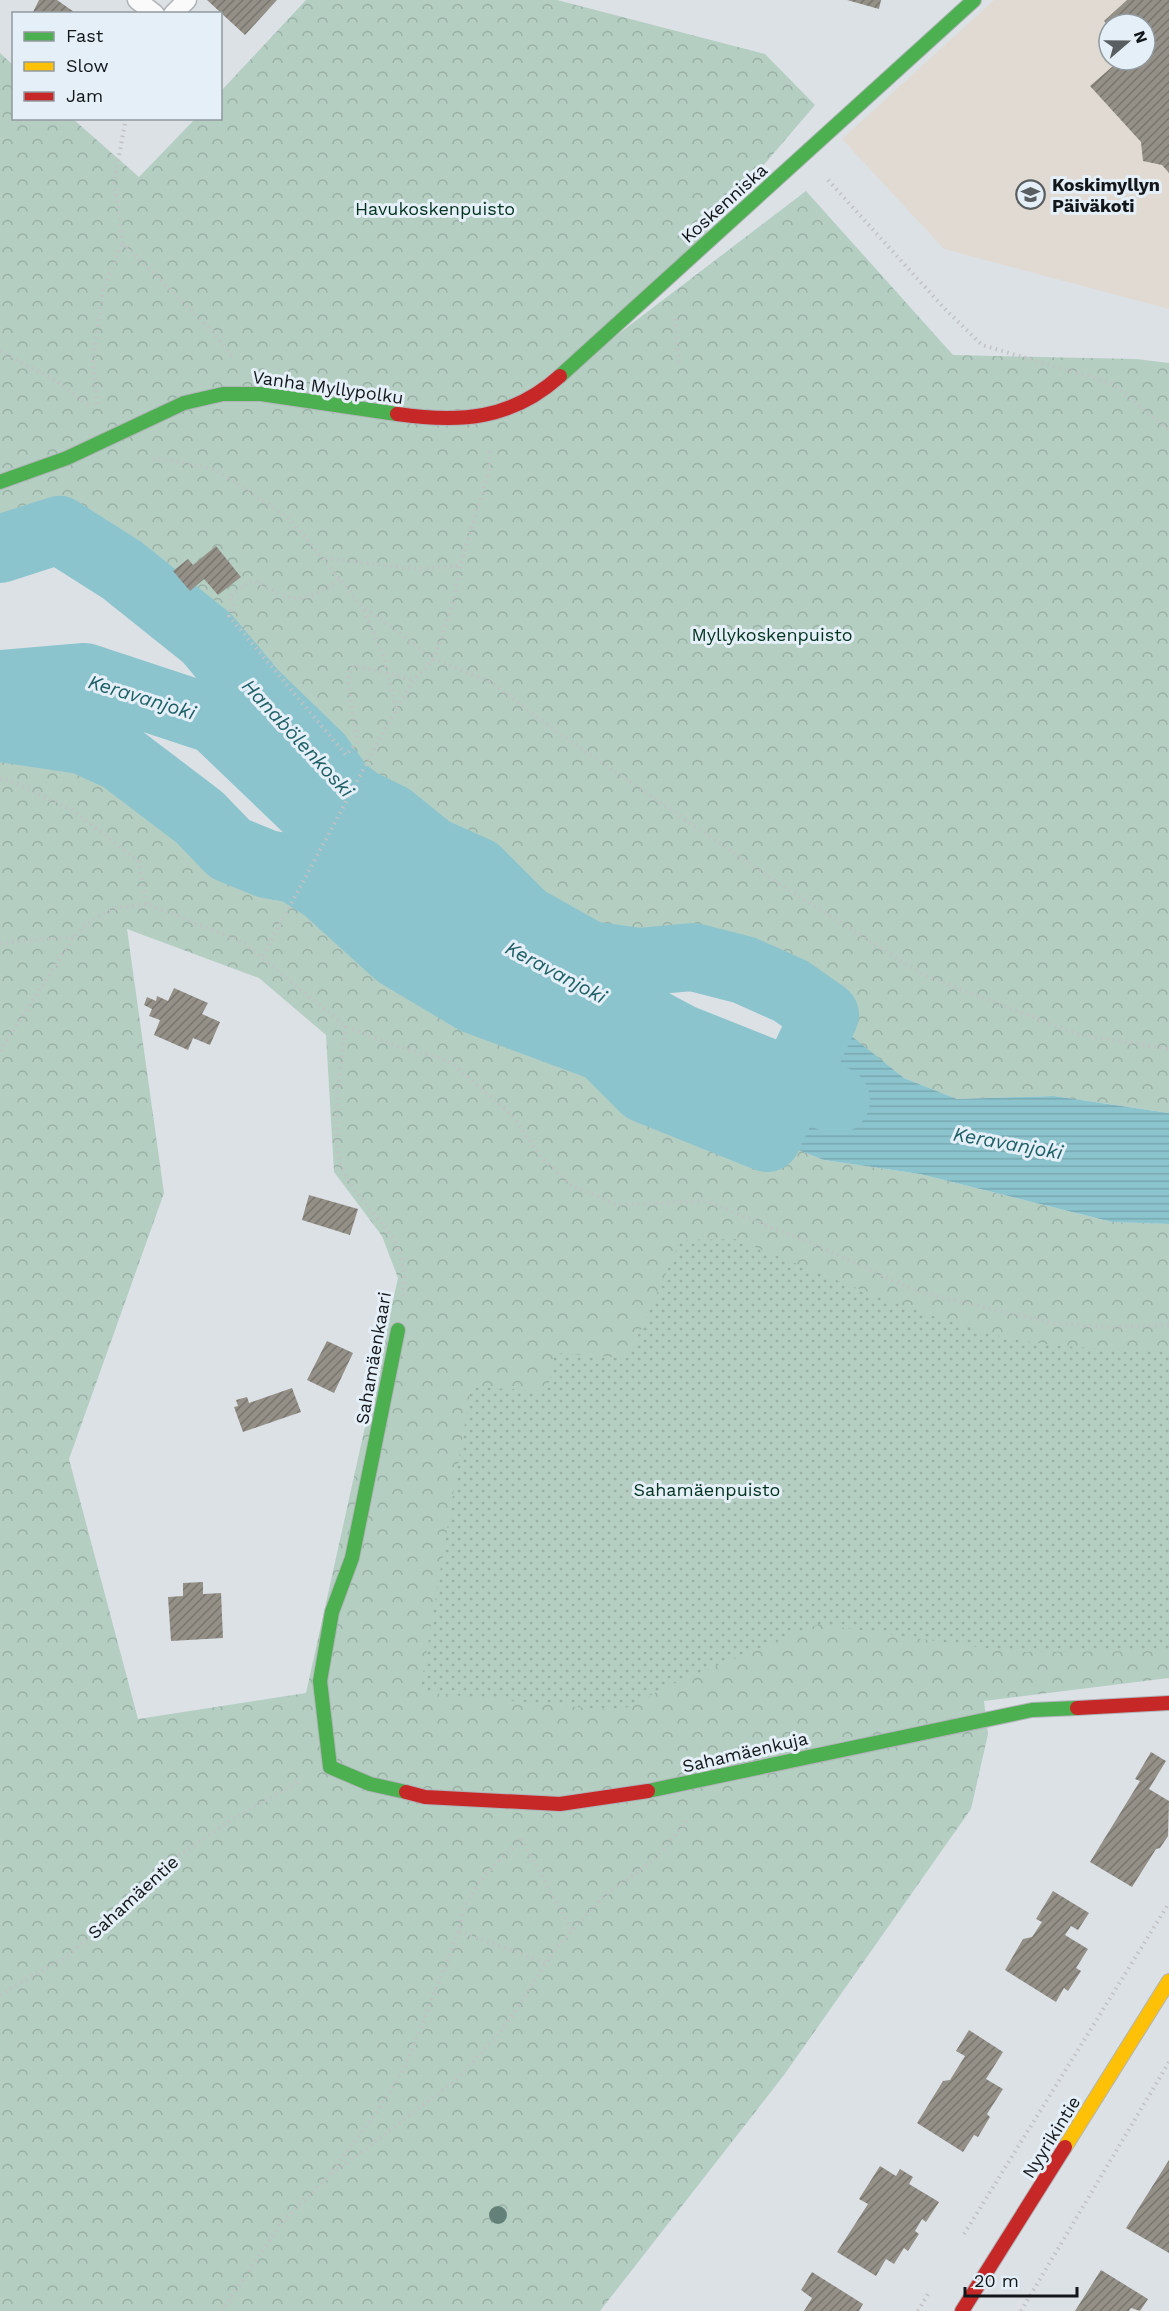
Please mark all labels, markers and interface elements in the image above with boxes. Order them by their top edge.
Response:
legend [12,12,222,120]
north arrow [1097,12,1157,72]
text: Fast [66,25,104,46]
text: N [1130,28,1152,46]
text: Slow [66,55,109,76]
text: Jam [66,85,103,106]
street label: Koskenniska [677,159,771,247]
place label: Koskimyllyn Päiväkoti [1052,174,1160,216]
school or university icon: Koskimyllyn Päiväkoti [1015,178,1047,210]
park label: Havukoskenpuisto [355,198,515,219]
street label: Vanha Myllypolku [251,366,405,408]
park label: Myllykoskenpuisto [691,624,853,645]
water label: Keravanjoki [86,669,199,725]
water label: Hanabölenkoski [237,674,359,803]
water label: Keravanjoki [501,935,611,1009]
water label: Keravanjoki [951,1122,1065,1165]
street label: Sahamäenkaari [351,1290,395,1426]
park label: Sahamäenpuisto [634,1479,780,1500]
street label: Sahamäenkuja [680,1727,810,1777]
street label: Sahamäentie [83,1851,183,1943]
street label: Nyyrikintie [1018,2092,1084,2182]
scale bar [965,2260,1078,2298]
text: 20 m [974,2270,1019,2291]

